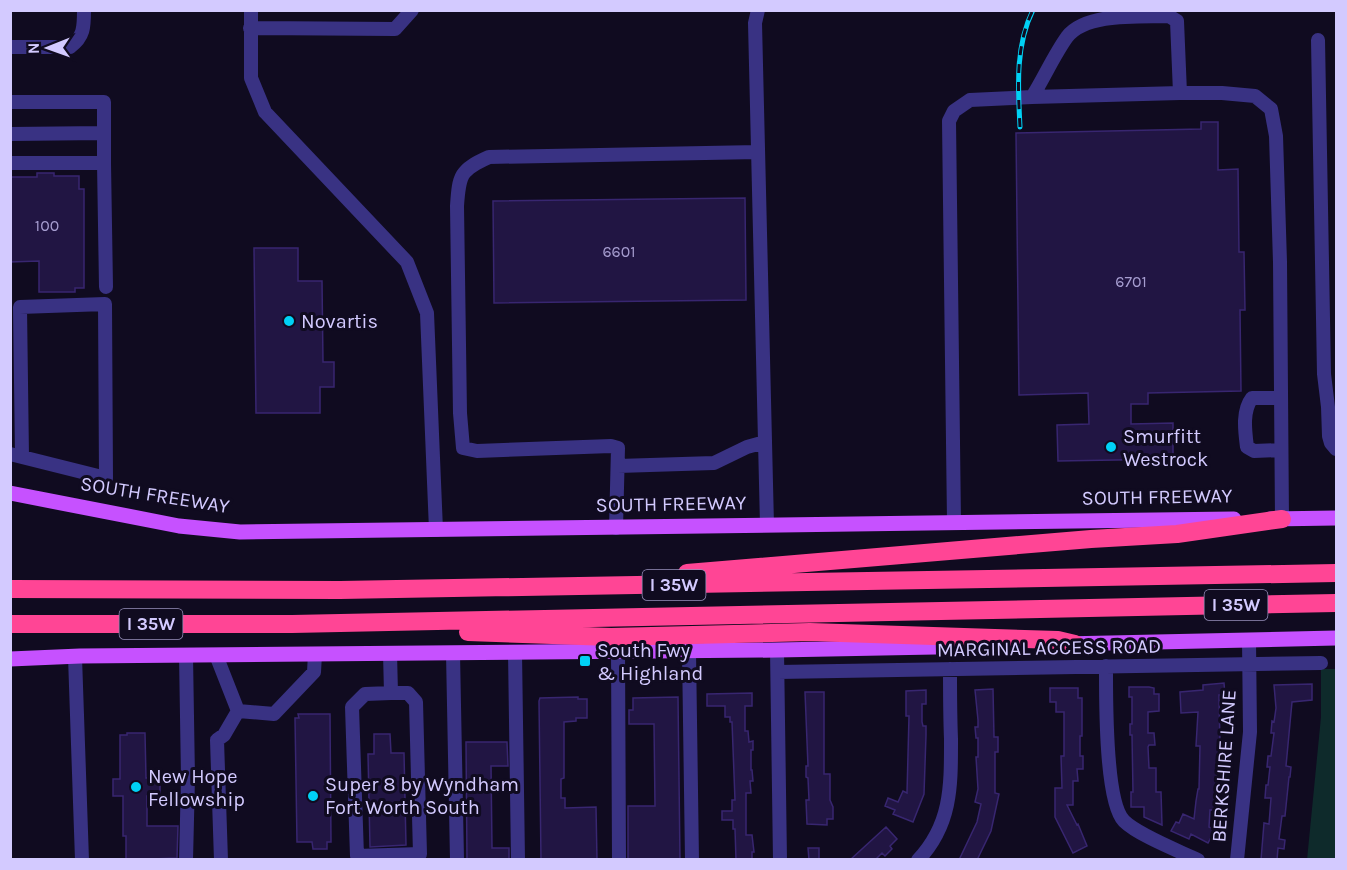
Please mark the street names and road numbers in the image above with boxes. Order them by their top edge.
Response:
street label: SOUTH FREEWAY [79,472,231,518]
street label: SOUTH FREEWAY [1082,484,1233,510]
street label: SOUTH FREEWAY [596,491,747,517]
road number: I 35W [642,570,706,600]
road number: I 35W [1204,590,1268,620]
road number: I 35W [120,609,182,639]
street label: MARGINAL ACCESS ROAD [937,635,1161,661]
street label: BERKSHIRE LANE [1207,689,1241,843]

